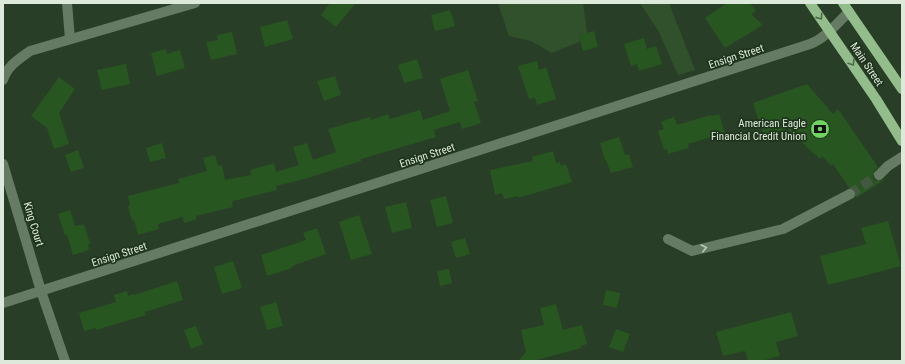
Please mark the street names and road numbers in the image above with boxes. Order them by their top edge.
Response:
street label: Main Street [847,40,886,89]
street label: Ensign Street [707,41,765,72]
street label: Ensign Street [398,140,456,171]
street label: King Court [21,200,46,248]
street label: Ensign Street [90,239,148,270]

